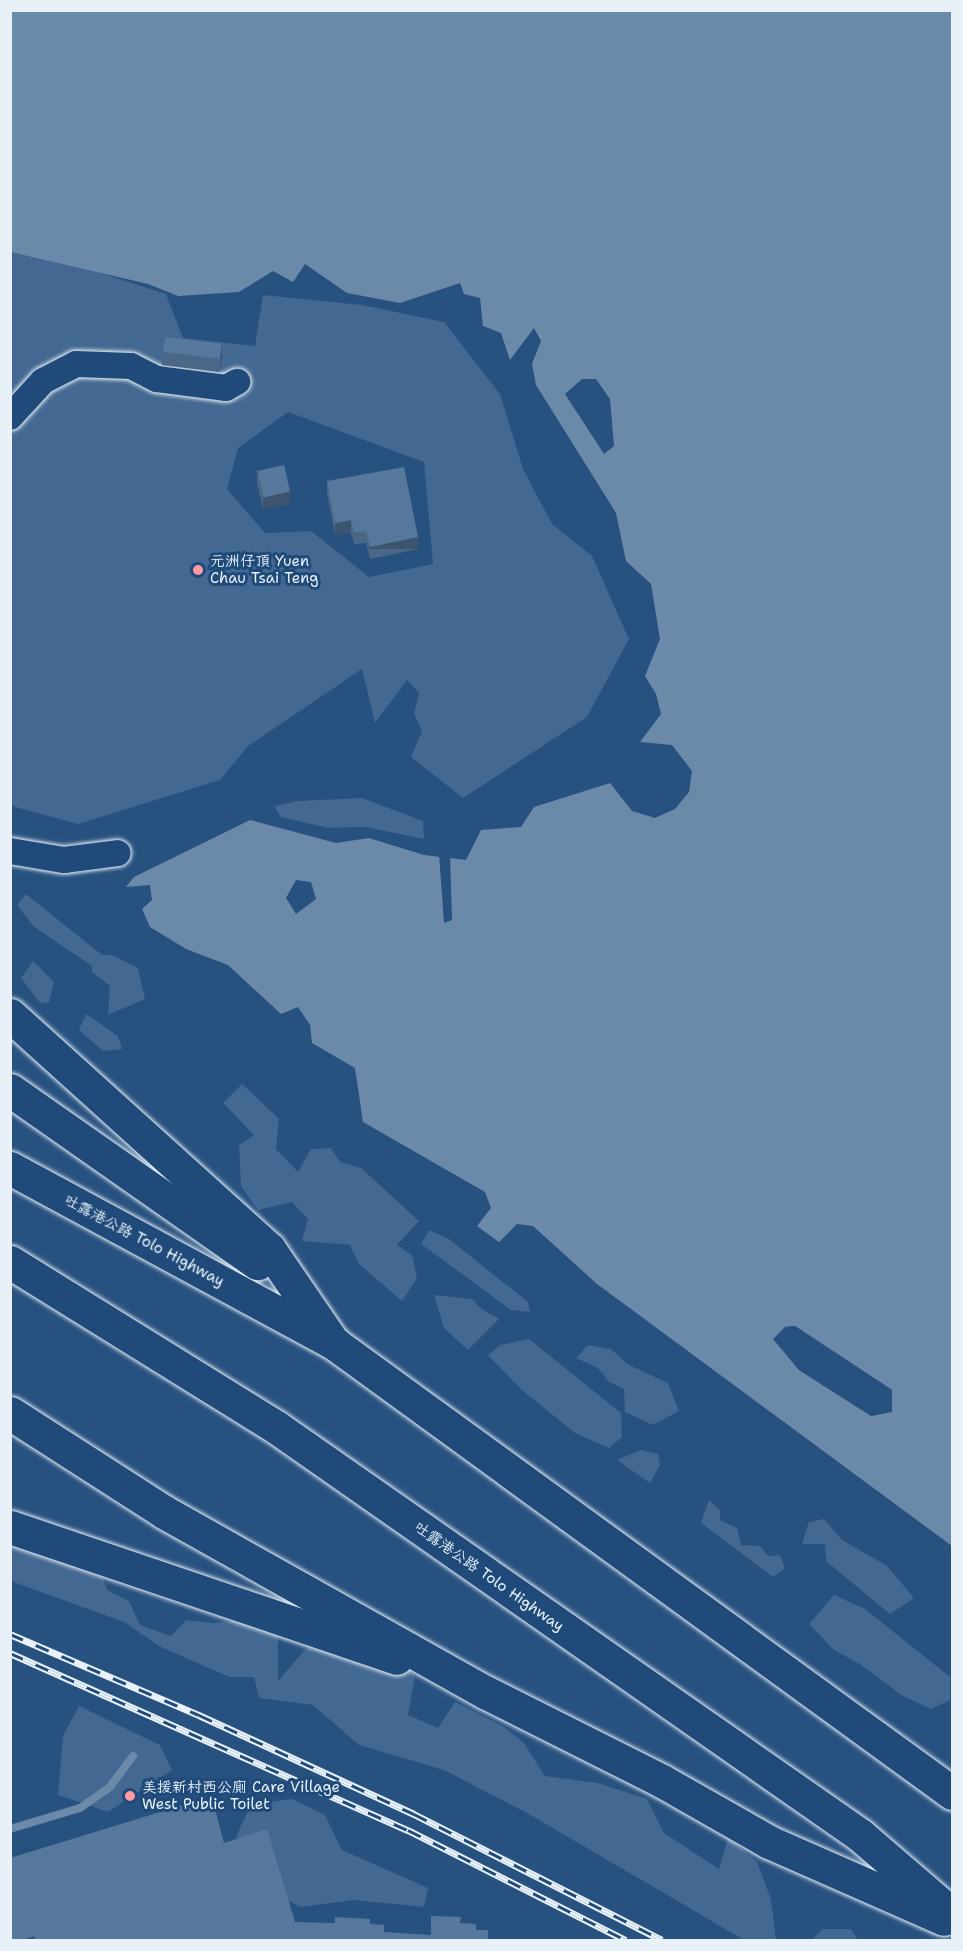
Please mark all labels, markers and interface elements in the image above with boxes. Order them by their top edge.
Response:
place label: 元洲仔頂 Yuen Chau Tsai Teng [210,552,318,587]
marker: 元洲仔頂 Yuen Chau Tsai Teng [191,563,205,577]
street label: 吐露港公路 Tolo Highway [61,1191,227,1291]
street label: 吐露港公路 Tolo Highway [411,1518,567,1636]
place label: 美援新村西公廁 Care Village West Public Toilet [142,1778,340,1813]
marker: 美援新村西公廁 Care Village West Public Toilet [123,1789,137,1803]

